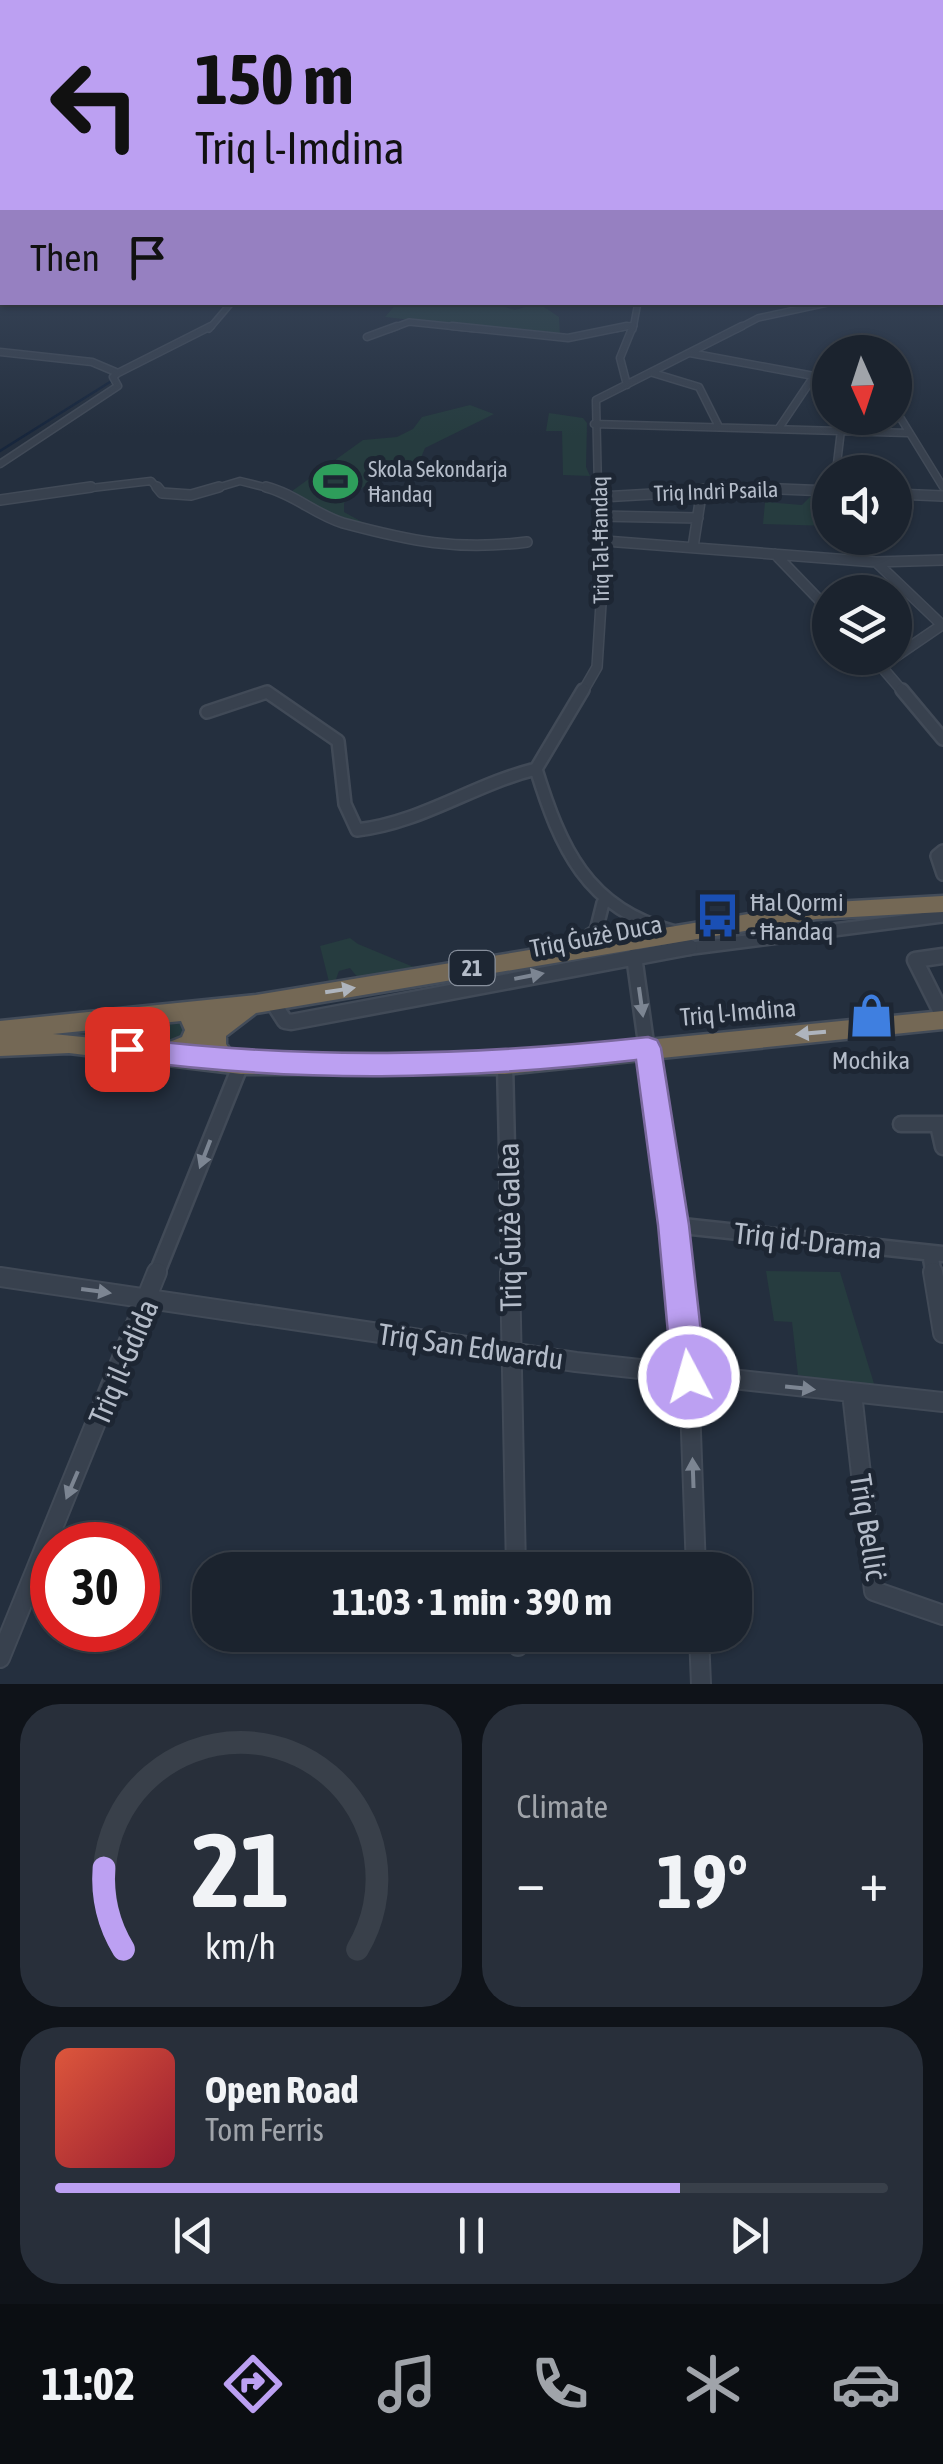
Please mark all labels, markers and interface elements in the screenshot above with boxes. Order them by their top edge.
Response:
text: 150 m [195,39,354,119]
icon: left [30,40,160,170]
text: Triq l-Imdina [195,122,405,174]
icon: arrive [120,230,175,285]
text: Then [30,236,100,279]
north arrow [812,335,912,435]
map controls [812,335,912,675]
button: sound [812,455,912,555]
place label: Skola Sekondarja Ħandaq [368,456,508,507]
sports icon: Skola Sekondarja Ħandaq [311,458,359,506]
street label: Triq Tal-Ħandaq [586,476,614,604]
street label: Triq Indrì Psaila [653,476,779,506]
button: layers [812,575,912,675]
place label: Ħal Qormi - Ħandaq [750,888,844,945]
bus stop icon: Ħal Qormi - Ħandaq [693,892,741,940]
street label: Triq Ġużè Duca [528,910,664,962]
road number: 21 [450,951,494,985]
one-way arrow [514,968,545,984]
one-way arrow [325,982,356,997]
one-way arrow [633,987,649,1018]
shop icon: Mochika [847,992,895,1040]
street label: Triq l-Imdina [679,993,797,1031]
pin [85,1007,170,1092]
icon: arrive [100,1022,155,1077]
one-way arrow [795,1025,827,1041]
place label: Mochika [832,1046,910,1074]
one-way arrow [197,1140,213,1170]
street label: Triq Ġużè Galea [491,1142,527,1312]
street label: Triq id-Drama [732,1215,884,1265]
one-way arrow [81,1283,113,1299]
street label: Triq il-Ġdida [81,1294,165,1430]
street label: Triq San Edwardu [376,1316,566,1376]
position arrow [637,1325,741,1429]
one-way arrow [784,1380,816,1396]
one-way arrow [684,1456,700,1488]
one-way arrow [63,1470,79,1500]
street label: Triq Belliċ [844,1471,894,1583]
speed limit sign: 30 [30,1522,160,1652]
text: 11:03 · 1 min · 390 m [332,1580,612,1623]
text: Climate [517,1788,608,1825]
text: 21 [192,1810,290,1929]
text: 19° [657,1838,748,1924]
text: − [517,1850,545,1913]
text: + [859,1850,888,1913]
text: km/h [205,1926,276,1967]
text: Open Road [205,2068,359,2111]
text: Tom Ferris [205,2111,324,2148]
icon: previous [166,2208,221,2263]
icon: pause [444,2208,499,2263]
icon: next [722,2208,777,2263]
icon: directions [218,2349,288,2419]
icon: music [372,2349,442,2419]
icon: phone [525,2349,595,2419]
icon: climate [678,2349,748,2419]
icon: car [831,2349,901,2419]
text: 11:02 [42,2358,135,2410]

